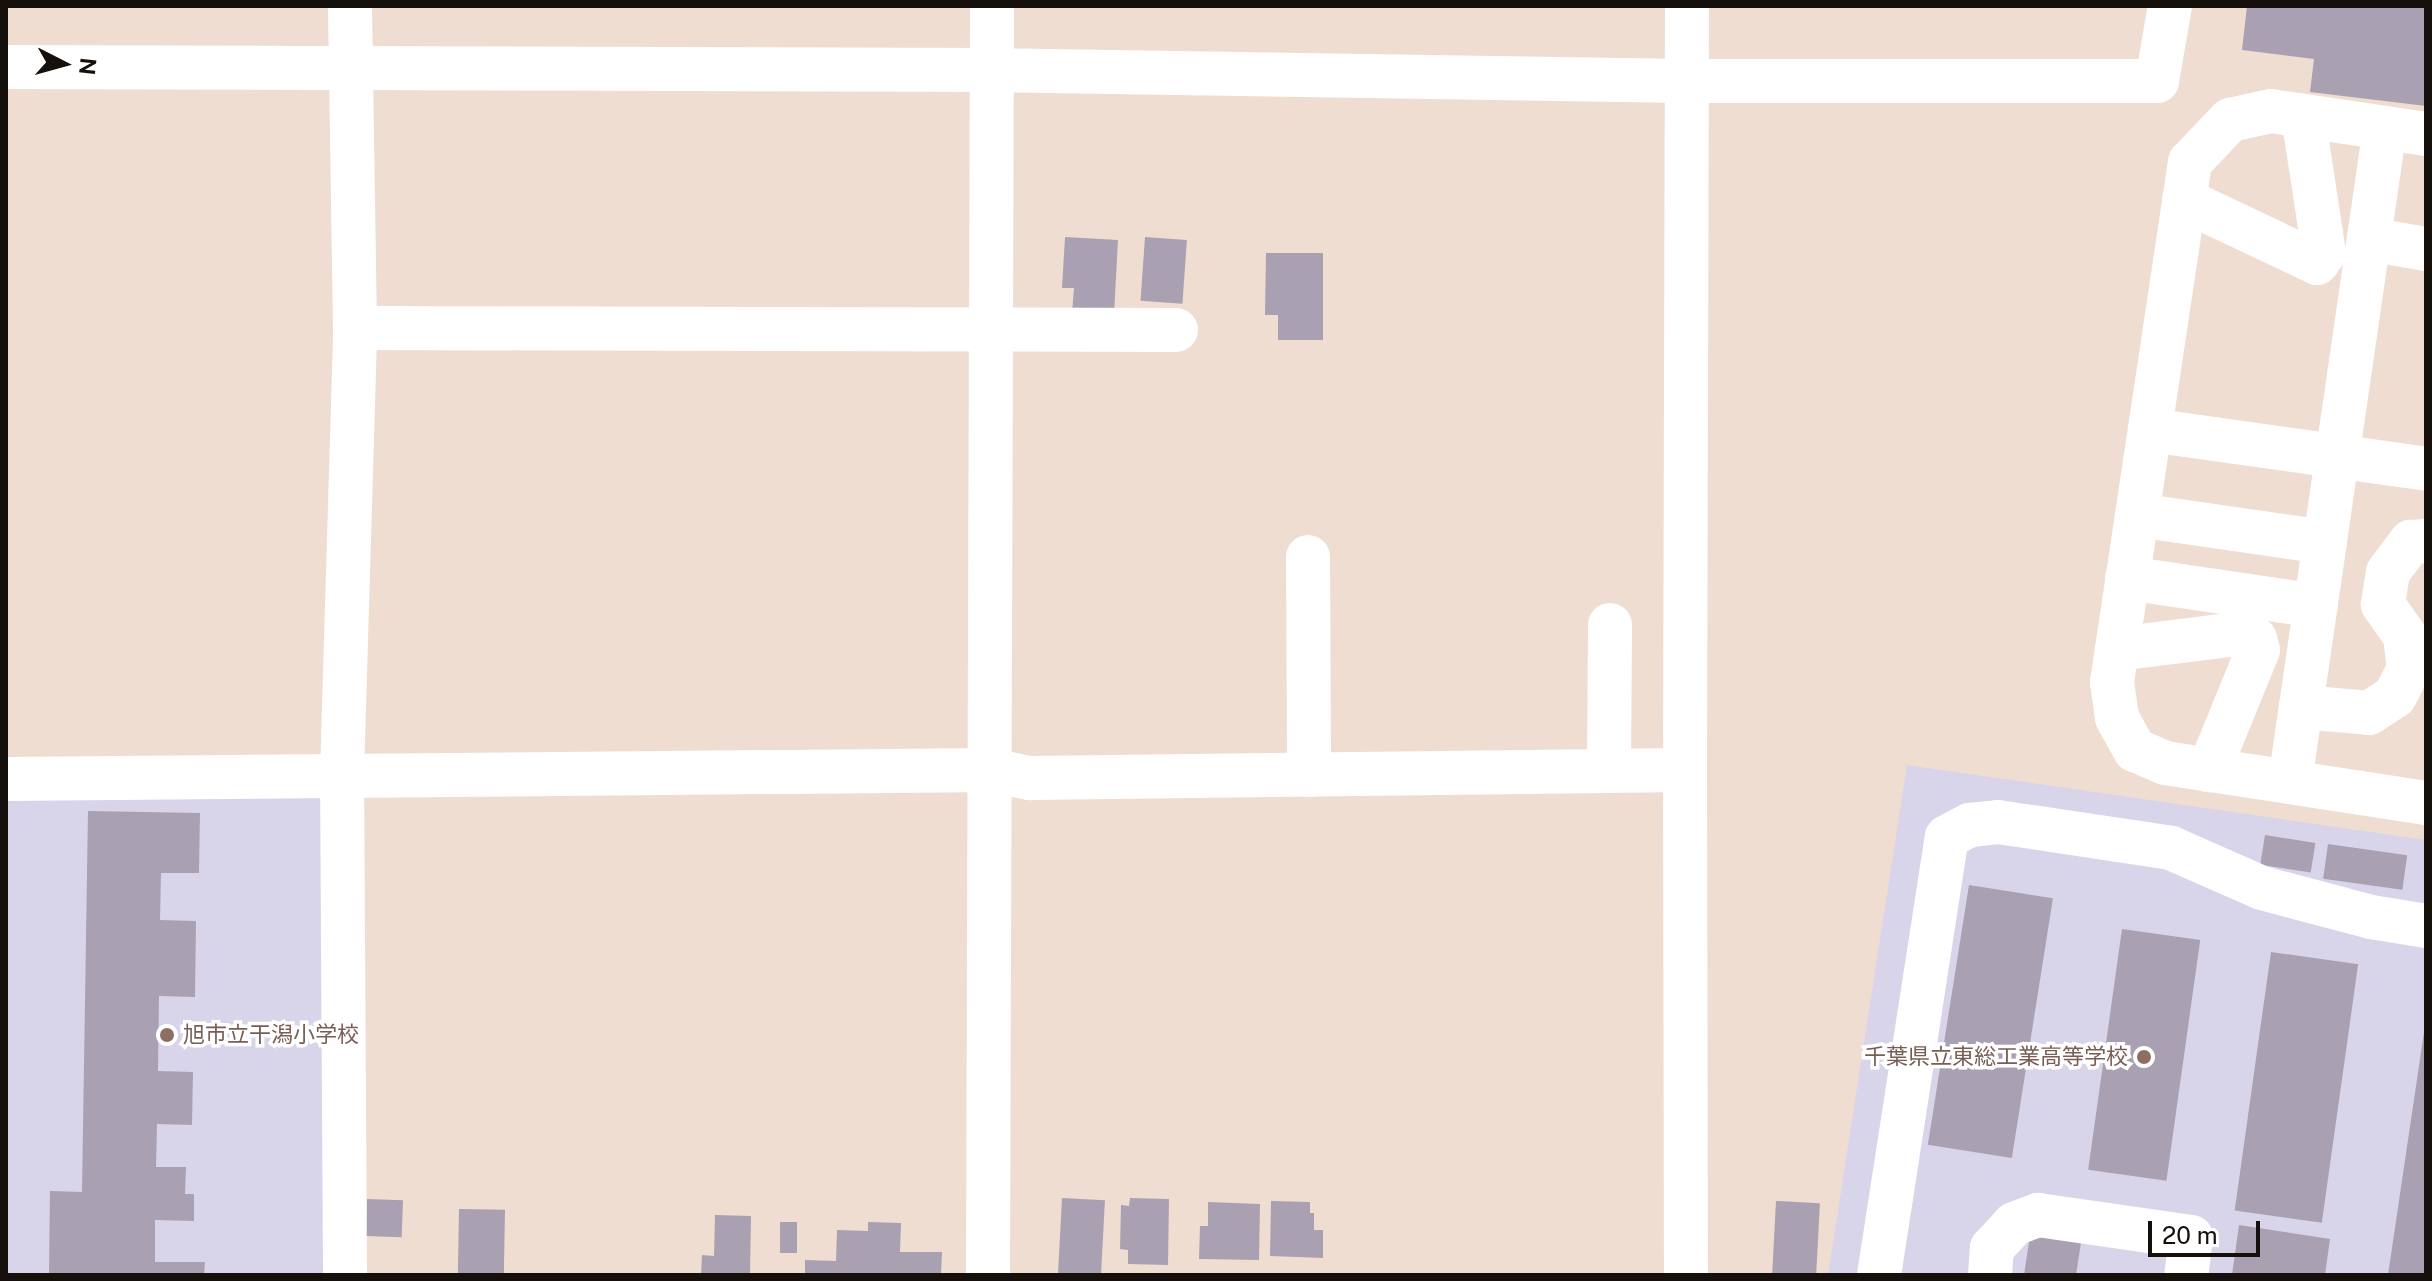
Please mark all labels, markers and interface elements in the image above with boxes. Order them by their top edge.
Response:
north arrow [24,24,104,104]
text: N [74,57,102,76]
place label: 旭市立干潟小学校 [183,1022,359,1048]
marker: 旭市立干潟小学校 [158,1026,176,1044]
place label: 千葉県立東総工業高等学校 [1864,1044,2128,1070]
marker: 千葉県立東総工業高等学校 [2135,1048,2153,1066]
scale bar [2152,1205,2264,1255]
text: 20 m [2162,1221,2218,1249]

